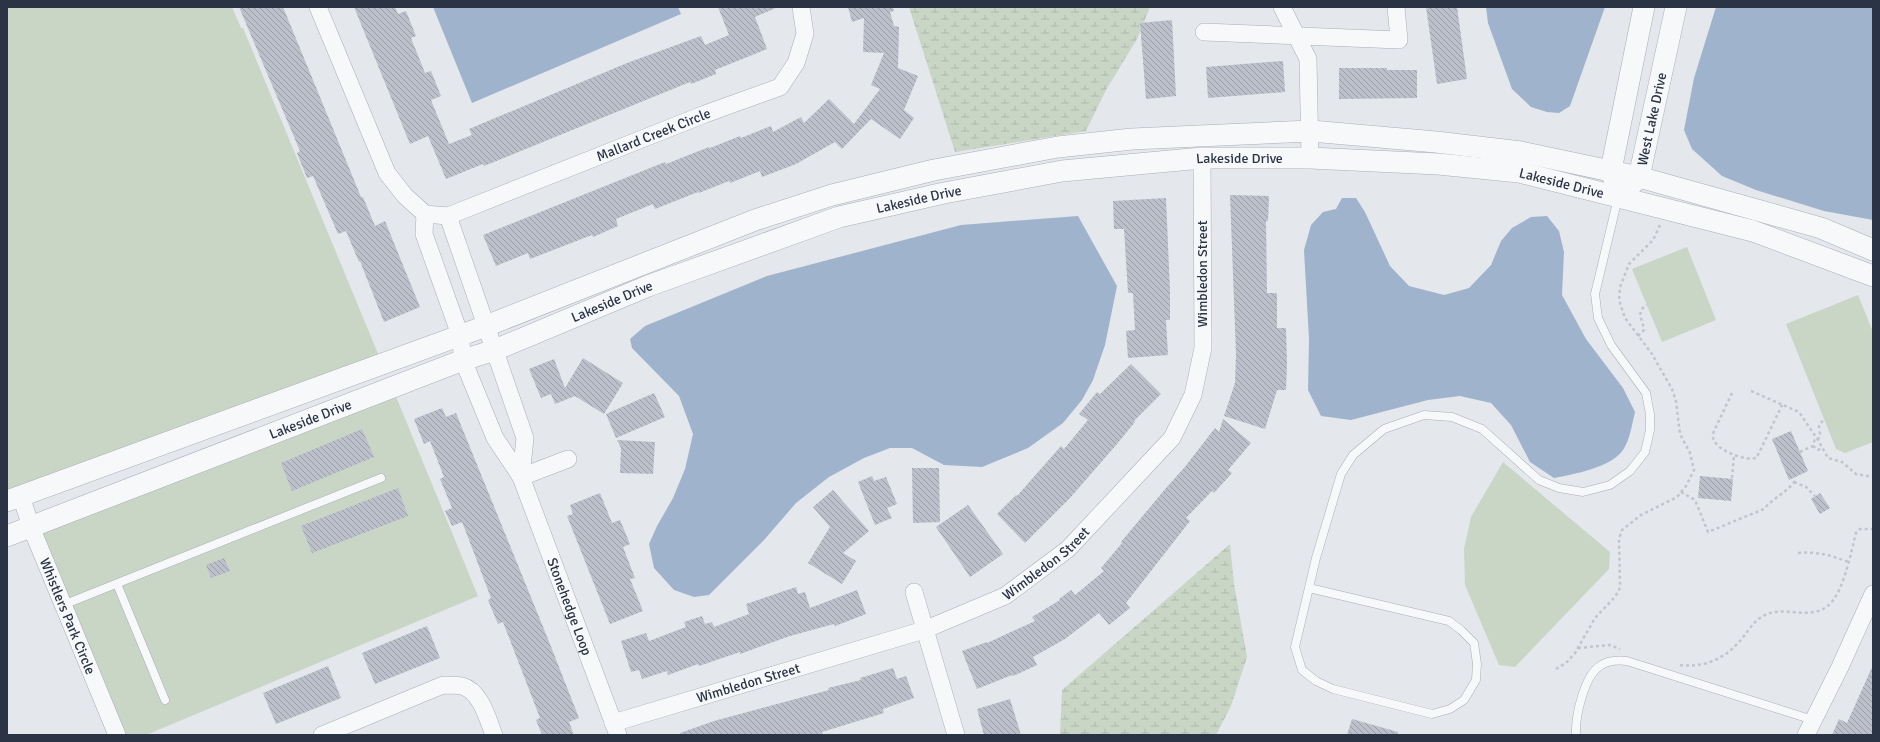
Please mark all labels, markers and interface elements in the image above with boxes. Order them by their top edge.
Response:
street label: West Lake Drive [1633,71,1670,167]
street label: Mallard Creek Circle [594,104,713,165]
street label: Lakeside Drive [1195,149,1283,167]
street label: Lakeside Drive [1517,164,1606,202]
street label: Lakeside Drive [874,181,963,217]
street label: Wimbledon Street [1194,220,1211,328]
street label: Lakeside Drive [569,277,655,326]
street label: Lakeside Drive [267,395,354,443]
street label: Wimbledon Street [999,523,1093,603]
street label: Whistlers Park Circle [36,555,99,677]
street label: Stonehedge Loop [544,555,596,658]
street label: Wimbledon Street [694,659,802,706]

